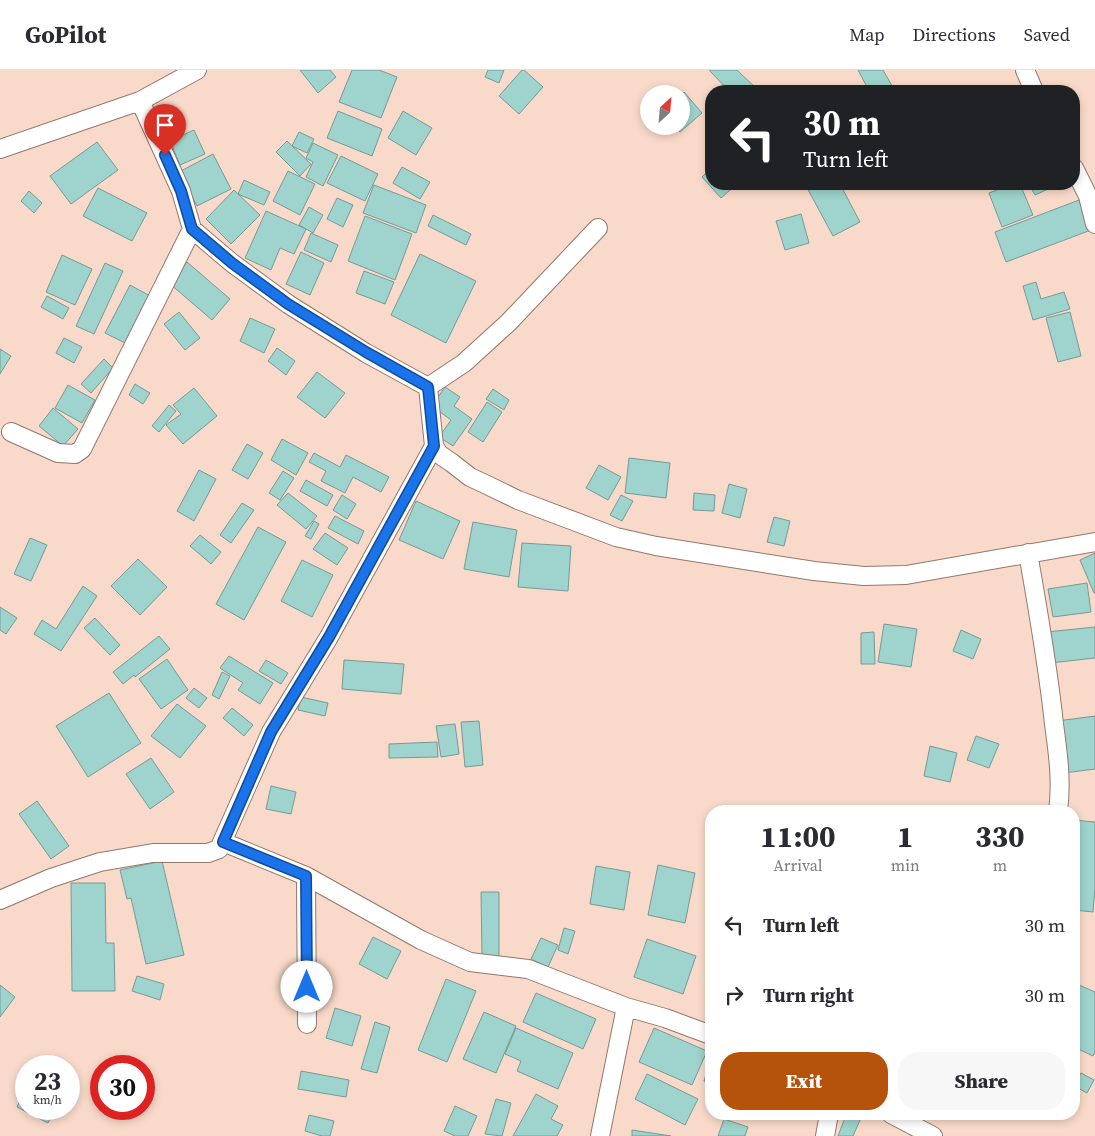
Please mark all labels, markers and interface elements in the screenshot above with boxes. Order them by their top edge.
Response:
text: GoPilot [25,18,106,51]
text: Map [849,22,885,47]
text: Directions [913,22,996,47]
text: Saved [1024,22,1070,47]
north arrow [640,85,690,135]
map controls [640,85,690,135]
text: 30 m [803,99,880,147]
pin [144,104,186,155]
icon: left [720,105,785,170]
icon: arrive [151,111,179,139]
text: Turn left [803,144,888,174]
text: 11:00 [760,816,835,857]
text: 1 [897,816,914,857]
text: 330 [975,816,1025,857]
text: Arrival [773,854,823,876]
text: min [891,854,920,876]
text: m [993,854,1007,876]
icon: left [720,911,748,939]
text: Turn left [763,912,839,938]
text: 30 m [1024,912,1065,938]
position arrow [280,960,332,1012]
icon: right [720,981,748,1009]
text: Turn right [763,982,854,1008]
text: 30 m [1024,982,1065,1008]
button: Exit [720,1052,888,1110]
button: Share [898,1052,1065,1110]
speed limit sign: 30 [90,1055,155,1120]
text: 23 [34,1064,61,1098]
text: km/h [33,1092,62,1108]

